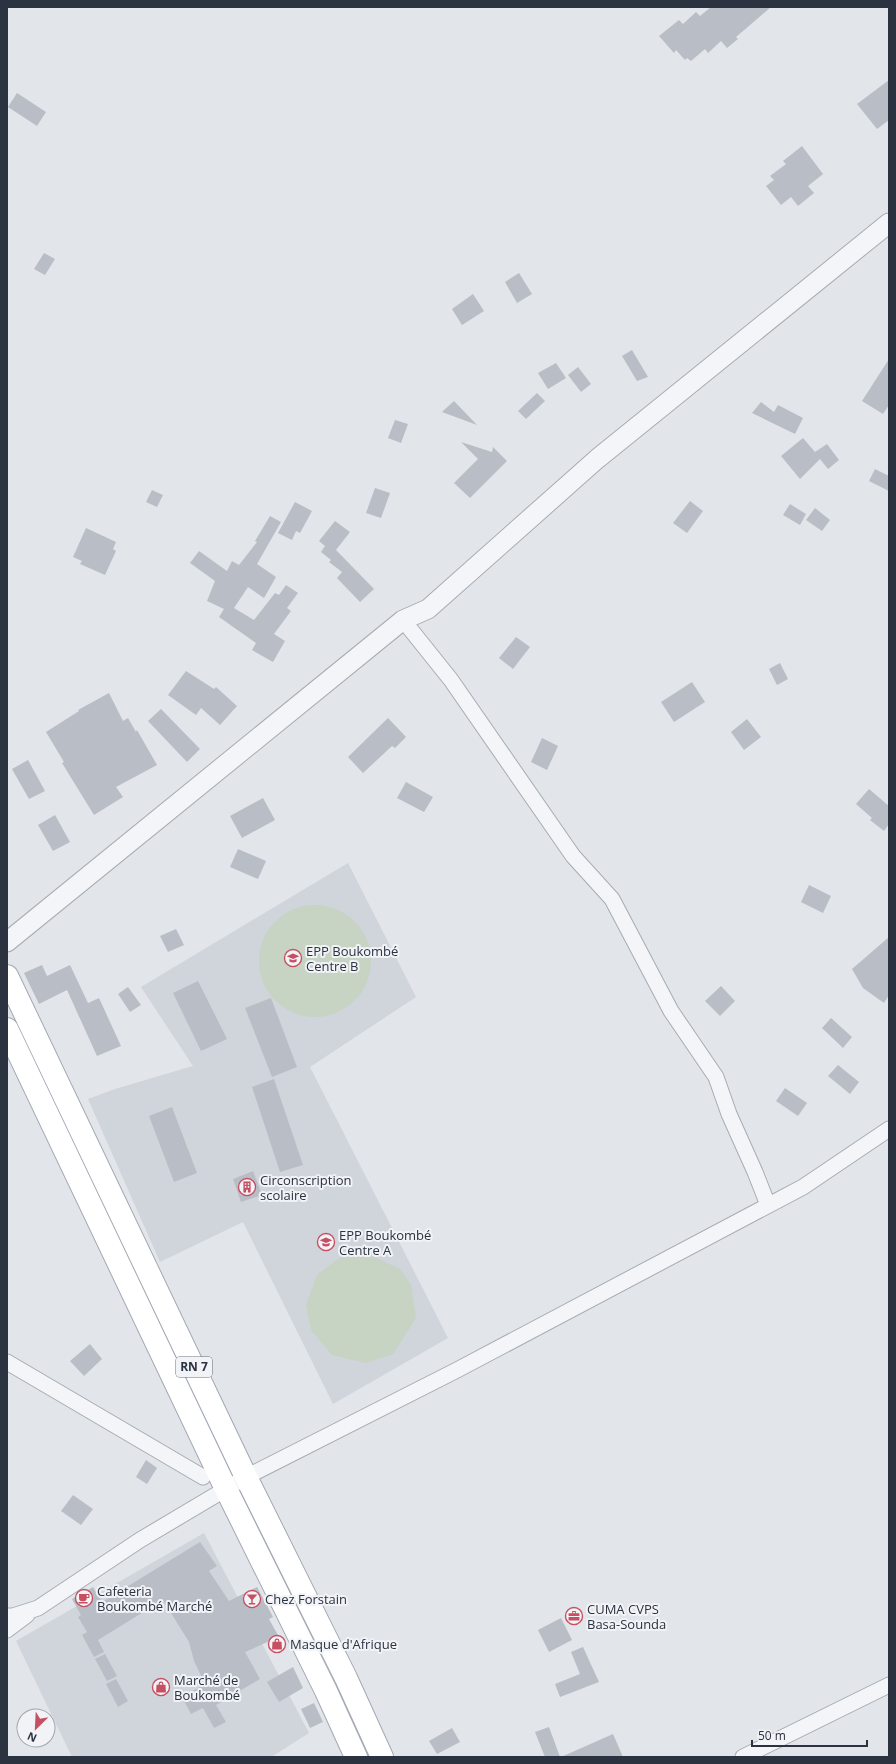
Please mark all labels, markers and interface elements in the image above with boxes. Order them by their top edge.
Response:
place label: EPP Boukombé Centre B [306,942,398,975]
school or university icon: EPP Boukombé Centre B [283,948,303,968]
place label: Circonscription scolaire [260,1171,351,1204]
building icon: Circonscription scolaire [237,1177,257,1197]
place label: EPP Boukombé Centre A [339,1226,431,1259]
school or university icon: EPP Boukombé Centre A [316,1232,336,1252]
road number: RN 7 [176,1357,212,1377]
place label: Cafeteria Boukombé Marché [97,1582,212,1615]
cafe icon: Cafeteria Boukombé Marché [74,1588,94,1608]
bar icon: Chez Forstain [242,1589,262,1609]
place label: Chez Forstain [265,1590,347,1608]
place label: CUMA CVPS Basa-Sounda [587,1600,666,1633]
office icon: CUMA CVPS Basa-Sounda [564,1606,584,1626]
shop icon: Masque d'Afrique [267,1634,287,1654]
place label: Masque d'Afrique [290,1635,397,1653]
place label: Marché de Boukombé [174,1671,240,1704]
shop icon: Marché de Boukombé [151,1677,171,1697]
north arrow [16,1708,56,1748]
scale bar [752,1722,867,1748]
text: 50 m [758,1727,786,1744]
text: N [25,1729,39,1746]

